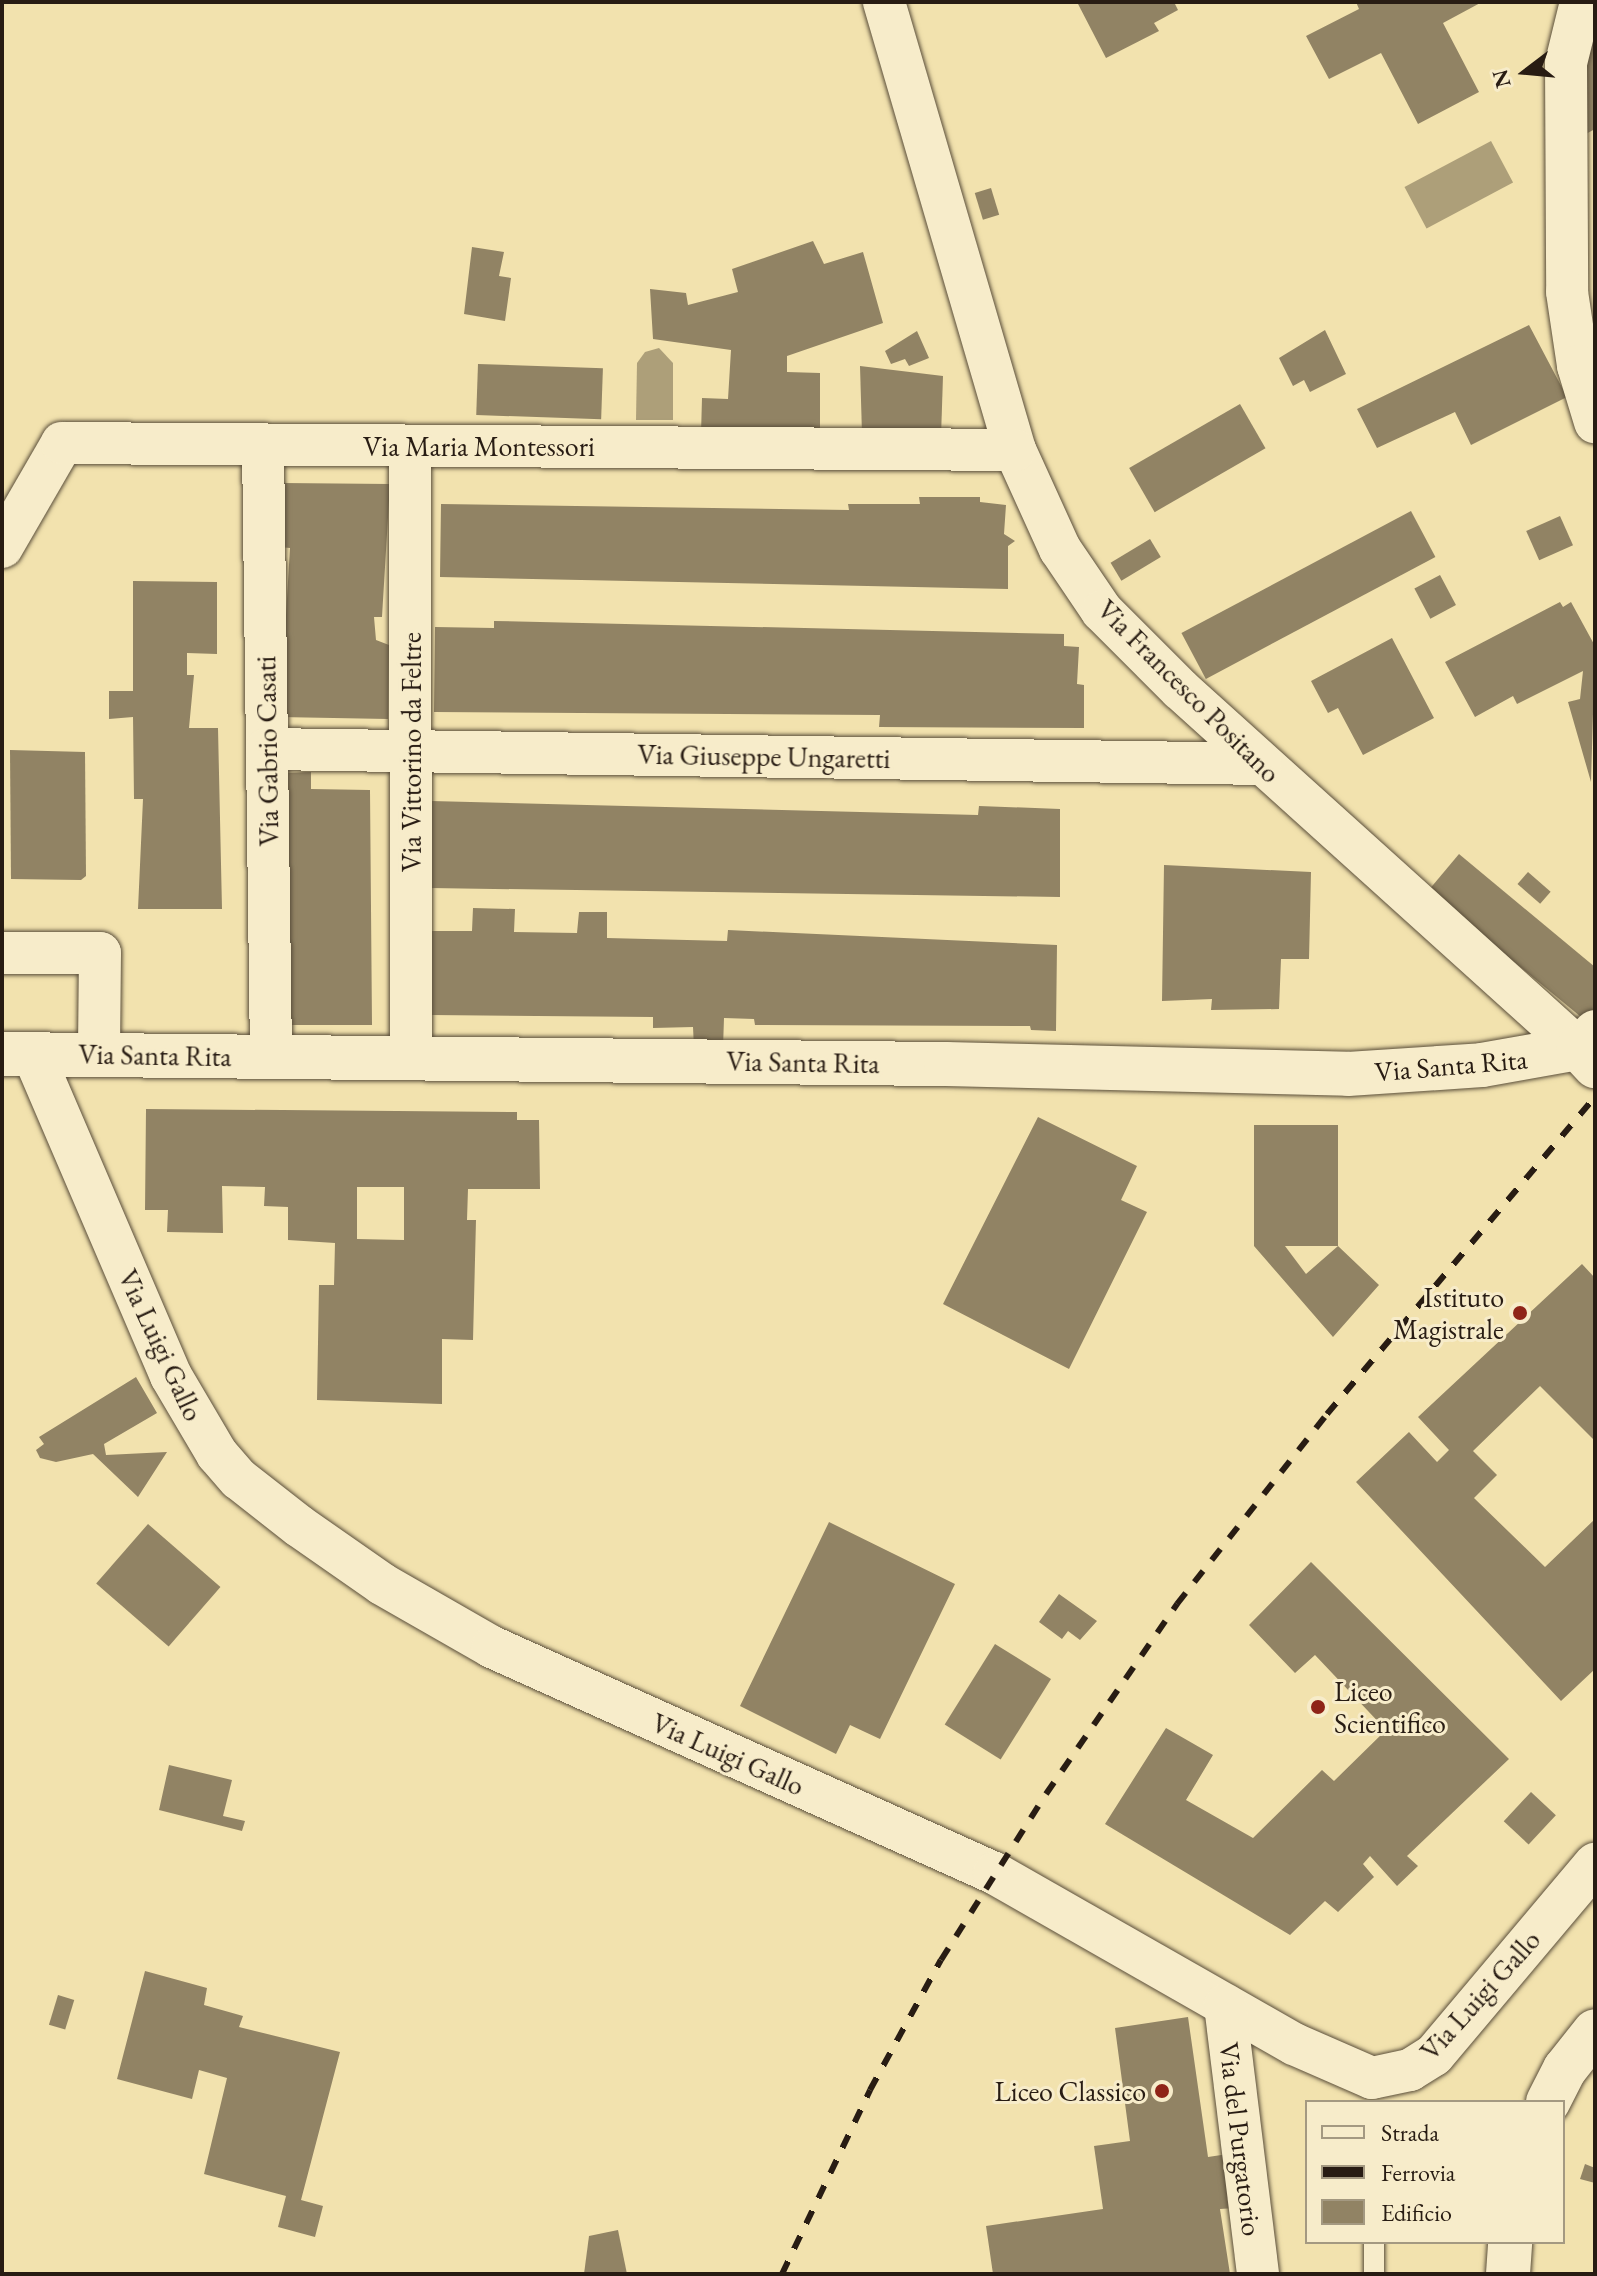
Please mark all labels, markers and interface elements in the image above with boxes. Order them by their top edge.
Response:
north arrow [1485,32,1565,112]
text: N [1485,66,1518,91]
street label: Via Maria Montessori [363,429,595,463]
street label: Via Francesco Positano [1090,592,1288,790]
street label: Via Vittorino da Feltre [394,632,428,872]
street label: Via Gabrio Casati [249,655,285,847]
street label: Via Giuseppe Ungaretti [637,737,891,775]
street label: Via Santa Rita [78,1037,232,1073]
street label: Via Santa Rita [1373,1042,1529,1088]
street label: Via Santa Rita [726,1044,880,1080]
street label: Via Luigi Gallo [111,1264,211,1426]
place label: Istituto Magistrale [1393,1280,1504,1346]
marker: Istituto Magistrale [1511,1304,1529,1322]
place label: Liceo Scientifico [1334,1674,1446,1740]
marker: Liceo Scientifico [1309,1698,1327,1716]
street label: Via Luigi Gallo [647,1705,809,1803]
street label: Via Luigi Gallo [1413,1923,1547,2067]
street label: Via del Purgatorio [1212,2040,1270,2238]
place label: Liceo Classico [994,2074,1146,2108]
marker: Liceo Classico [1153,2082,1171,2100]
legend [1305,2100,1565,2244]
text: Strada [1381,2117,1439,2148]
text: Ferrovia [1381,2157,1455,2188]
text: Edificio [1381,2197,1452,2228]

